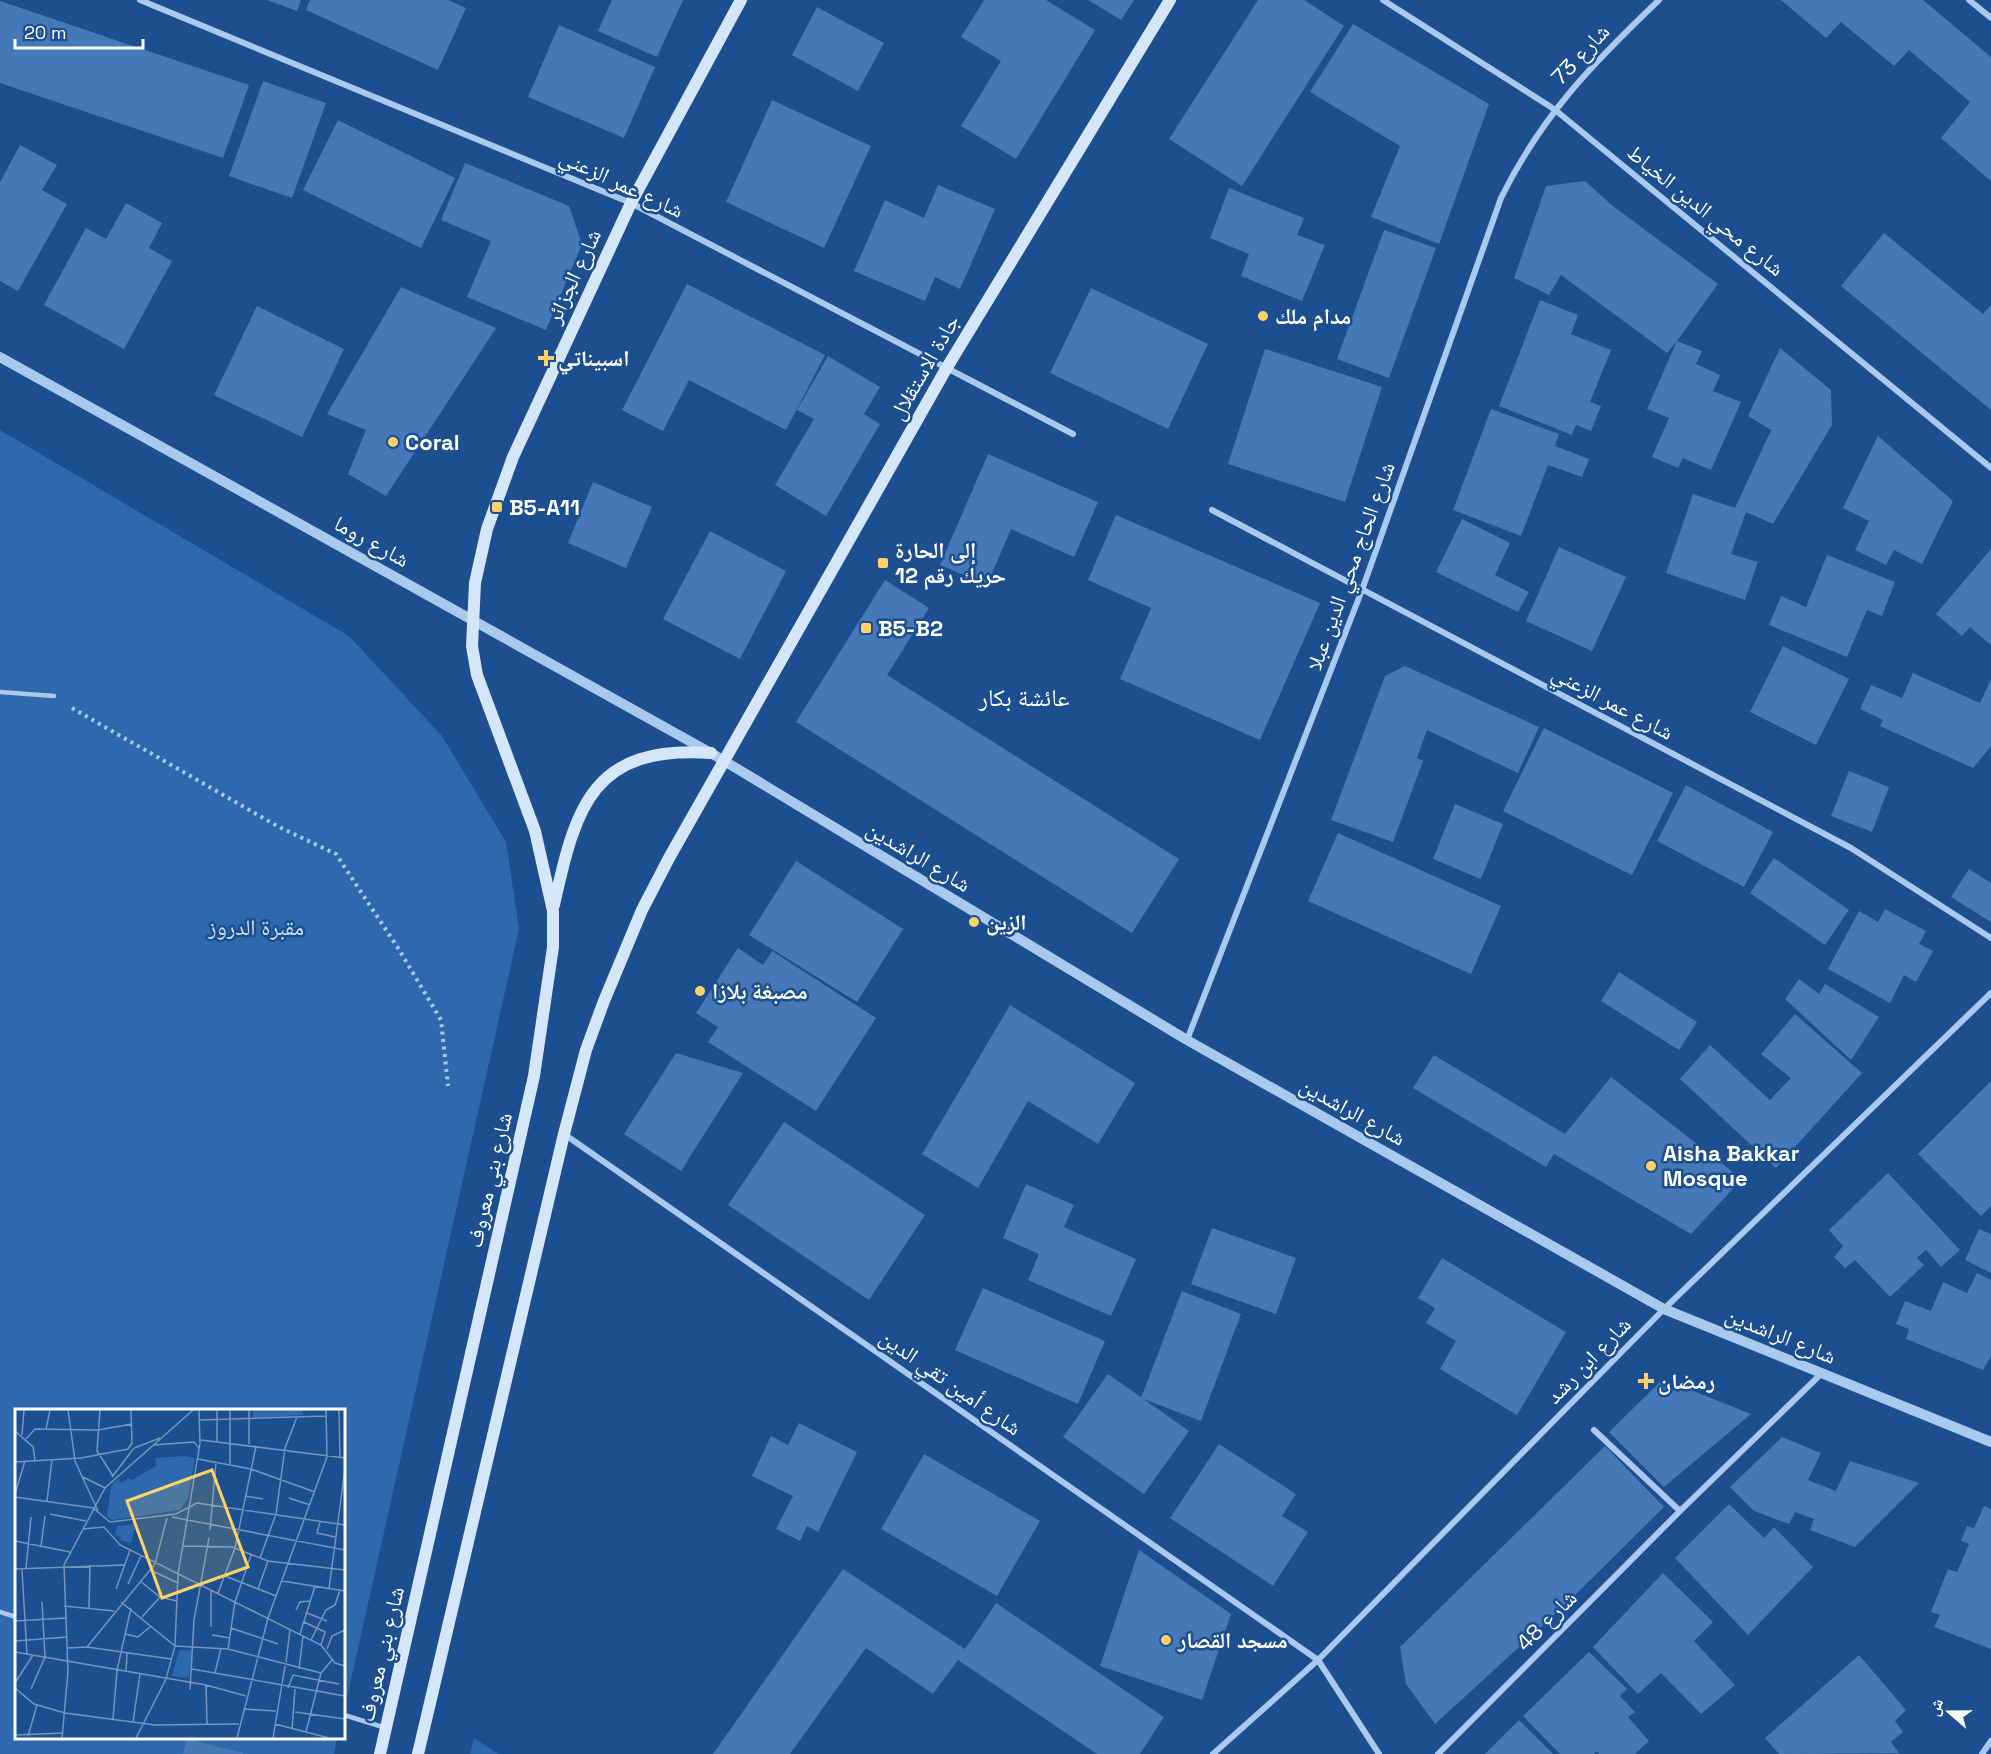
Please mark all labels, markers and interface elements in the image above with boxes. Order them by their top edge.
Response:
scale bar [15,12,142,50]
street label: شارع 73 [1545,18,1615,90]
text: 20 m [24,21,67,44]
street label: شارع محي الدين الخياط [1619,138,1790,285]
street label: شارع عمر الزعني [554,142,688,227]
street label: شارع الجزائر [539,224,607,329]
place label: مدام ملك [1275,302,1351,332]
street label: جادة الاستقلال [883,309,965,425]
marker: مدام ملك [1256,309,1270,323]
place label: اسبيناتي [558,344,629,375]
marker: اسبيناتي [539,351,553,365]
place label: Coral [405,428,460,456]
marker: Coral [386,435,400,449]
street label: شارع الحاج محي الدين عبلا [1299,458,1404,675]
place label: B5-A11 [509,493,580,521]
marker: B5-A11 [490,500,504,514]
street label: شارع روما [329,509,415,573]
place label: إلی الحارة حريك رقم 12 [895,536,1006,590]
marker: إلی الحارة حريك رقم 12 [876,556,890,570]
place label: B5-B2 [878,614,943,642]
marker: B5-B2 [859,621,873,635]
street label: شارع عمر الزعني [1546,658,1679,749]
district label: عائشة بكار [978,682,1069,713]
street label: شارع الراشدين [862,814,976,898]
place label: الزين [986,908,1026,936]
park label: مقبرة الدروز [207,913,304,941]
marker: الزين [967,915,981,929]
place label: مصبغة بلازا [712,977,808,1005]
marker: مصبغة بلازا [693,984,707,998]
street label: شارع الراشدين [1295,1070,1411,1152]
street label: شارع بني معروف [460,1110,522,1251]
place label: Aisha Bakkar Mosque [1663,1139,1800,1192]
marker: Aisha Bakkar Mosque [1644,1159,1658,1173]
street label: شارع الراشدين [1722,1300,1840,1370]
street label: شارع ابن رشد [1539,1310,1637,1410]
street label: شارع أمين تقي الدين [873,1323,1027,1444]
place label: رمضان [1658,1367,1715,1395]
marker: رمضان [1639,1374,1653,1388]
inset map [15,1409,345,1739]
street label: شارع بني معروف [352,1584,414,1725]
street label: شارع 48 [1510,1584,1582,1656]
place label: مسجد القصار [1177,1626,1288,1654]
marker: مسجد القصار [1159,1633,1173,1647]
north arrow [1919,1682,1979,1742]
text: ش [1923,1695,1948,1719]

